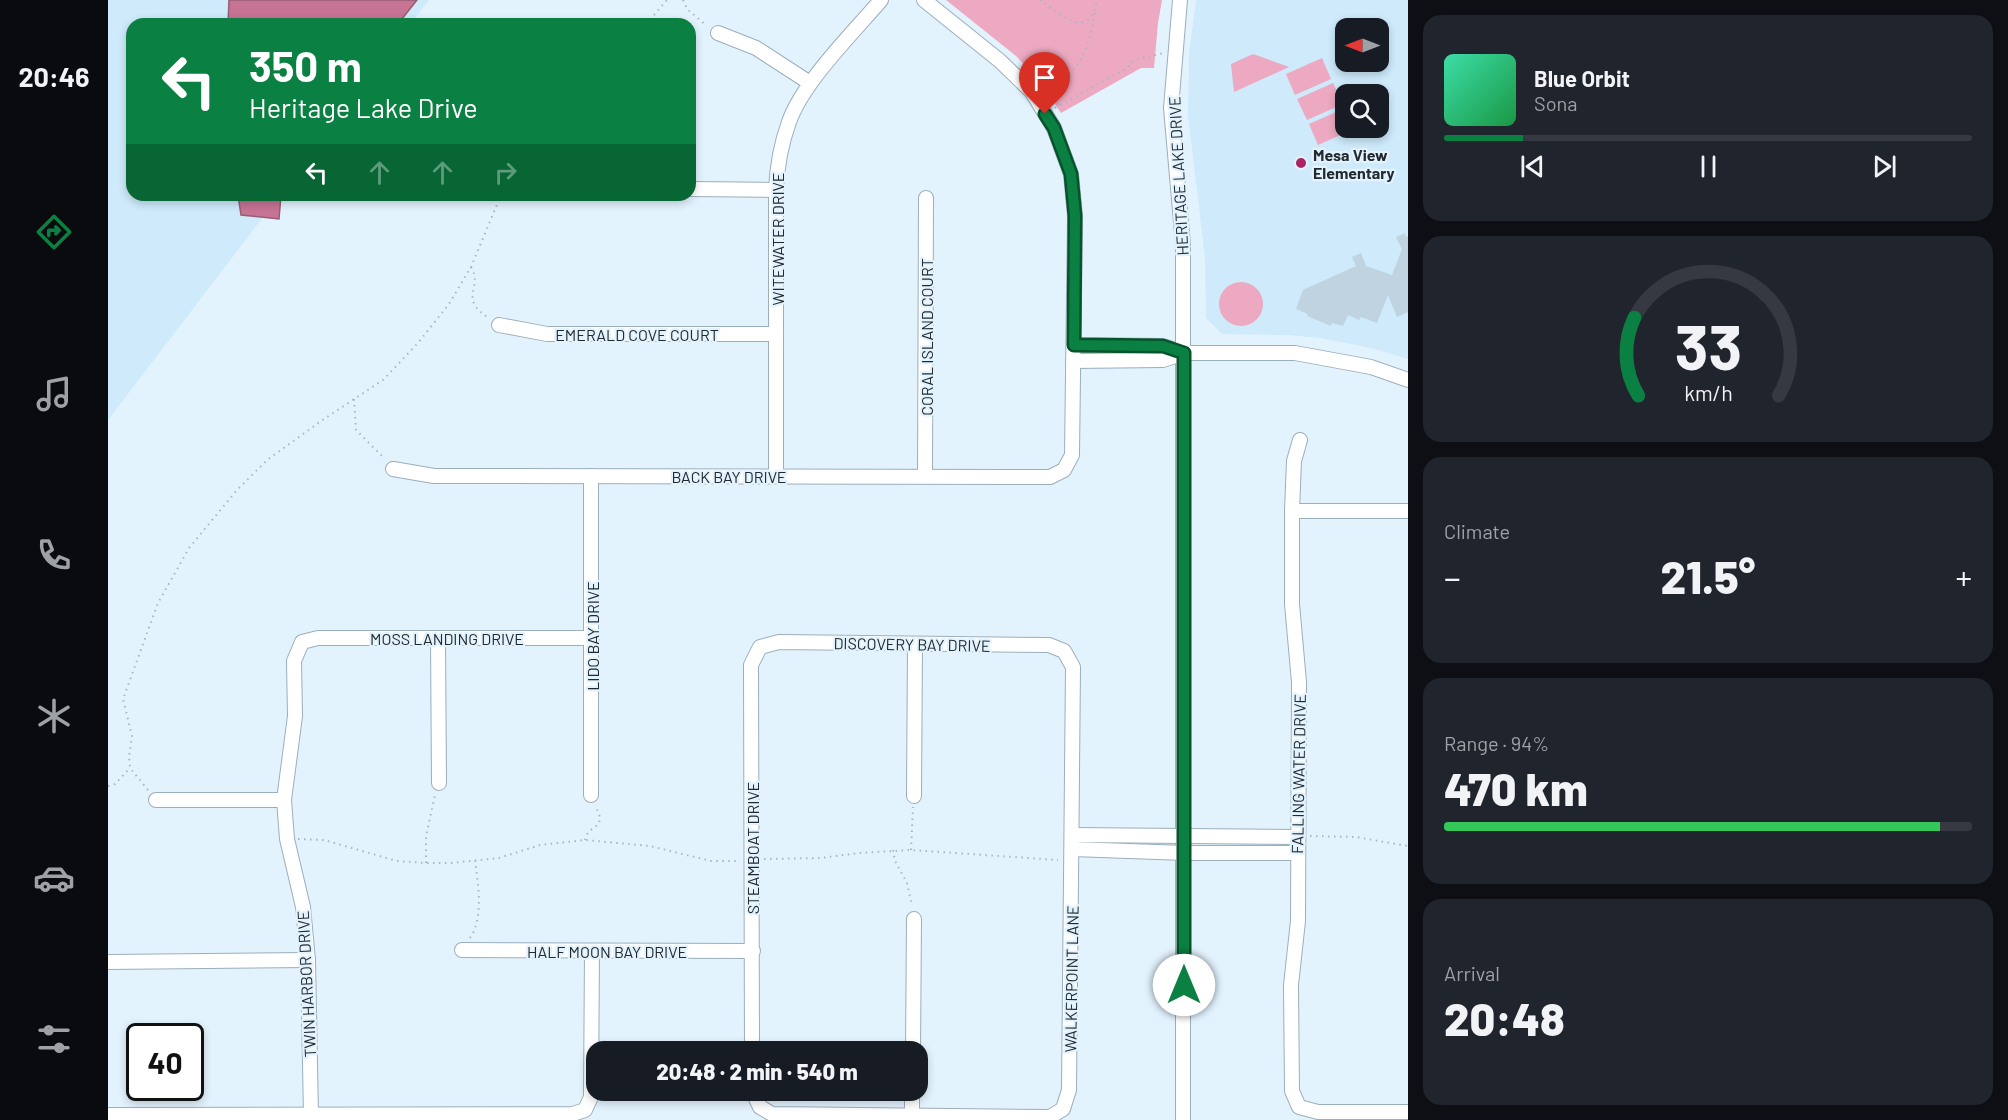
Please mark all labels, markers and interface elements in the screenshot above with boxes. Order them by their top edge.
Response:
north arrow [1335,18,1389,72]
map controls [1335,18,1389,138]
text: 350 m [249,40,362,90]
icon: left [150,42,228,120]
pin [1019,52,1070,114]
text: 20:46 [18,60,90,92]
icon: arrive [1028,61,1061,94]
text: Blue Orbit [1534,65,1630,91]
button: search [1335,84,1389,138]
text: Heritage Lake Drive [249,91,478,123]
text: Sona [1534,91,1578,115]
street label: HERITAGE LAKE DRIVE [1164,96,1192,256]
place label: Mesa View Elementary [1313,145,1395,182]
icon: previous [1516,150,1549,183]
icon: pause [1692,150,1725,183]
icon: next [1868,150,1901,183]
icon: left [300,156,333,189]
icon: ahead [363,156,396,189]
icon: ahead [426,156,459,189]
icon: right [489,156,522,189]
marker: Mesa View Elementary [1294,156,1308,170]
street label: WITEWATER DRIVE [768,173,787,305]
icon: directions [33,211,75,253]
street label: CORAL ISLAND COURT [917,258,936,416]
text: 33 [1674,308,1742,382]
street label: EMERALD COVE COURT [555,325,719,344]
icon: music [33,373,75,415]
text: km/h [1684,380,1732,405]
street label: BACK BAY DRIVE [671,467,787,486]
text: Climate [1444,519,1510,543]
icon: phone [33,534,75,576]
text: 21.5° [1661,549,1755,603]
text: − [1444,557,1461,597]
text: + [1956,557,1972,597]
street label: LIDO BAY DRIVE [583,581,602,691]
street label: MOSS LANDING DRIVE [370,629,524,648]
street label: DISCOVERY BAY DRIVE [833,633,991,655]
street label: FALLING WATER DRIVE [1287,694,1309,854]
icon: climate [33,695,75,737]
text: Range · 94% [1444,731,1549,755]
text: 470 km [1444,761,1588,815]
street label: STEAMBOAT DRIVE [743,782,762,914]
icon: car [33,857,75,899]
street label: WALKERPOINT LANE [1060,905,1082,1053]
street label: TWIN HARBOR DRIVE [293,910,319,1058]
street label: HALF MOON BAY DRIVE [527,942,687,961]
position arrow [1152,953,1216,1017]
text: Arrival [1444,961,1500,985]
text: 20:48 [1444,991,1565,1045]
icon: filters [33,1018,75,1060]
speed limit sign: 40 [126,1023,204,1101]
text: 20:48 · 2 min · 540 m [656,1058,858,1084]

